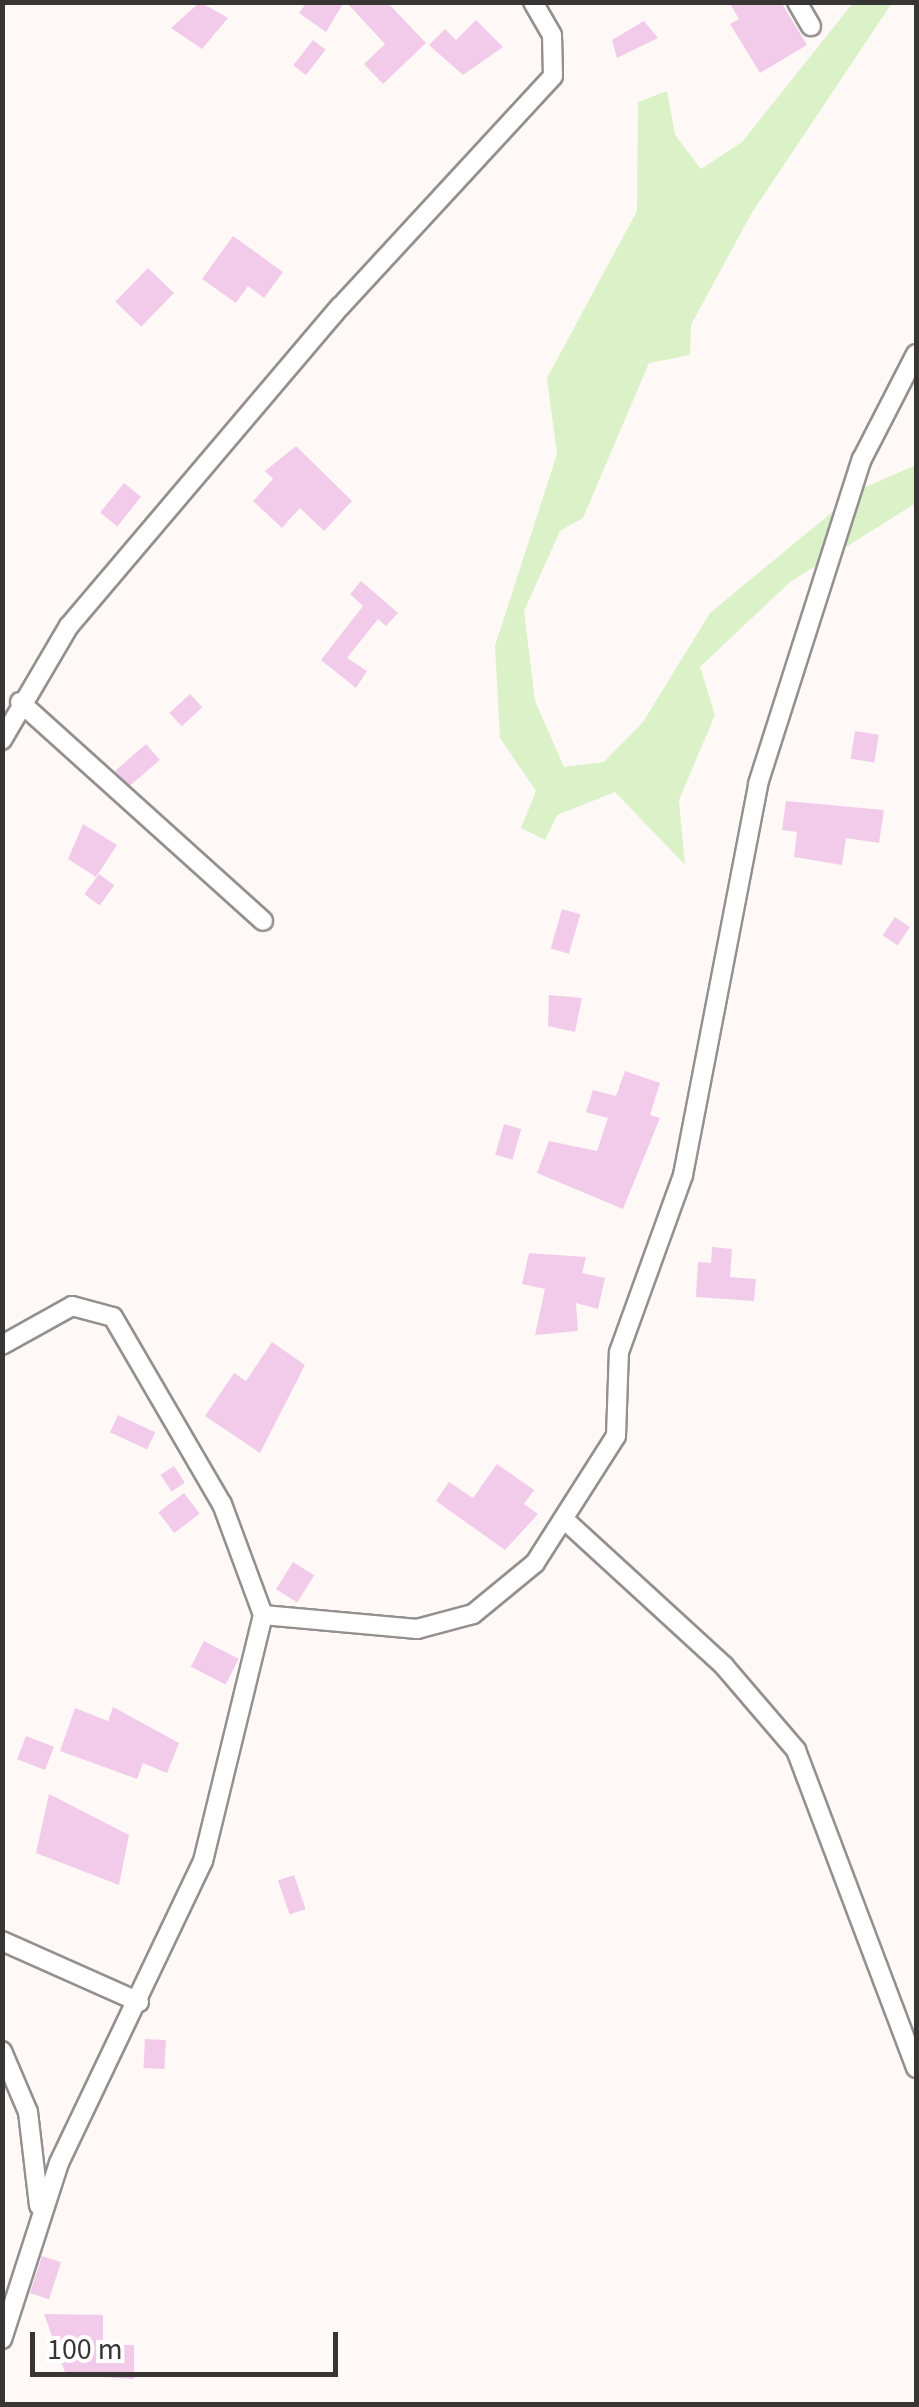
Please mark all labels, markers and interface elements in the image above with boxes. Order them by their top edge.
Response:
scale bar [35,2312,342,2374]
text: 100 m [47,2328,123,2371]

